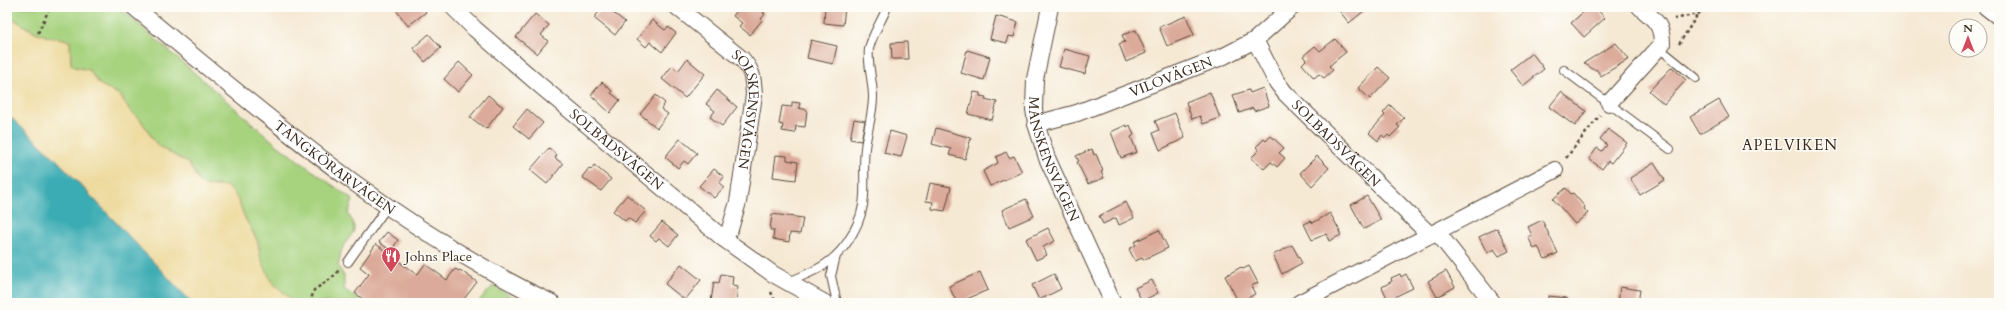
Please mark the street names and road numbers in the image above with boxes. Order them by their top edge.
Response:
street label: SOLSKENSVÄGEN [728,45,764,171]
street label: VILOVÄGEN [1126,52,1215,101]
street label: SOLBADSVÄGEN [1288,95,1385,191]
street label: MÅNSKENSVÄGEN [1024,96,1084,224]
street label: SOLBADSVÄGEN [565,104,668,194]
street label: TÅNGKÖRARVÄGEN [270,116,399,219]

